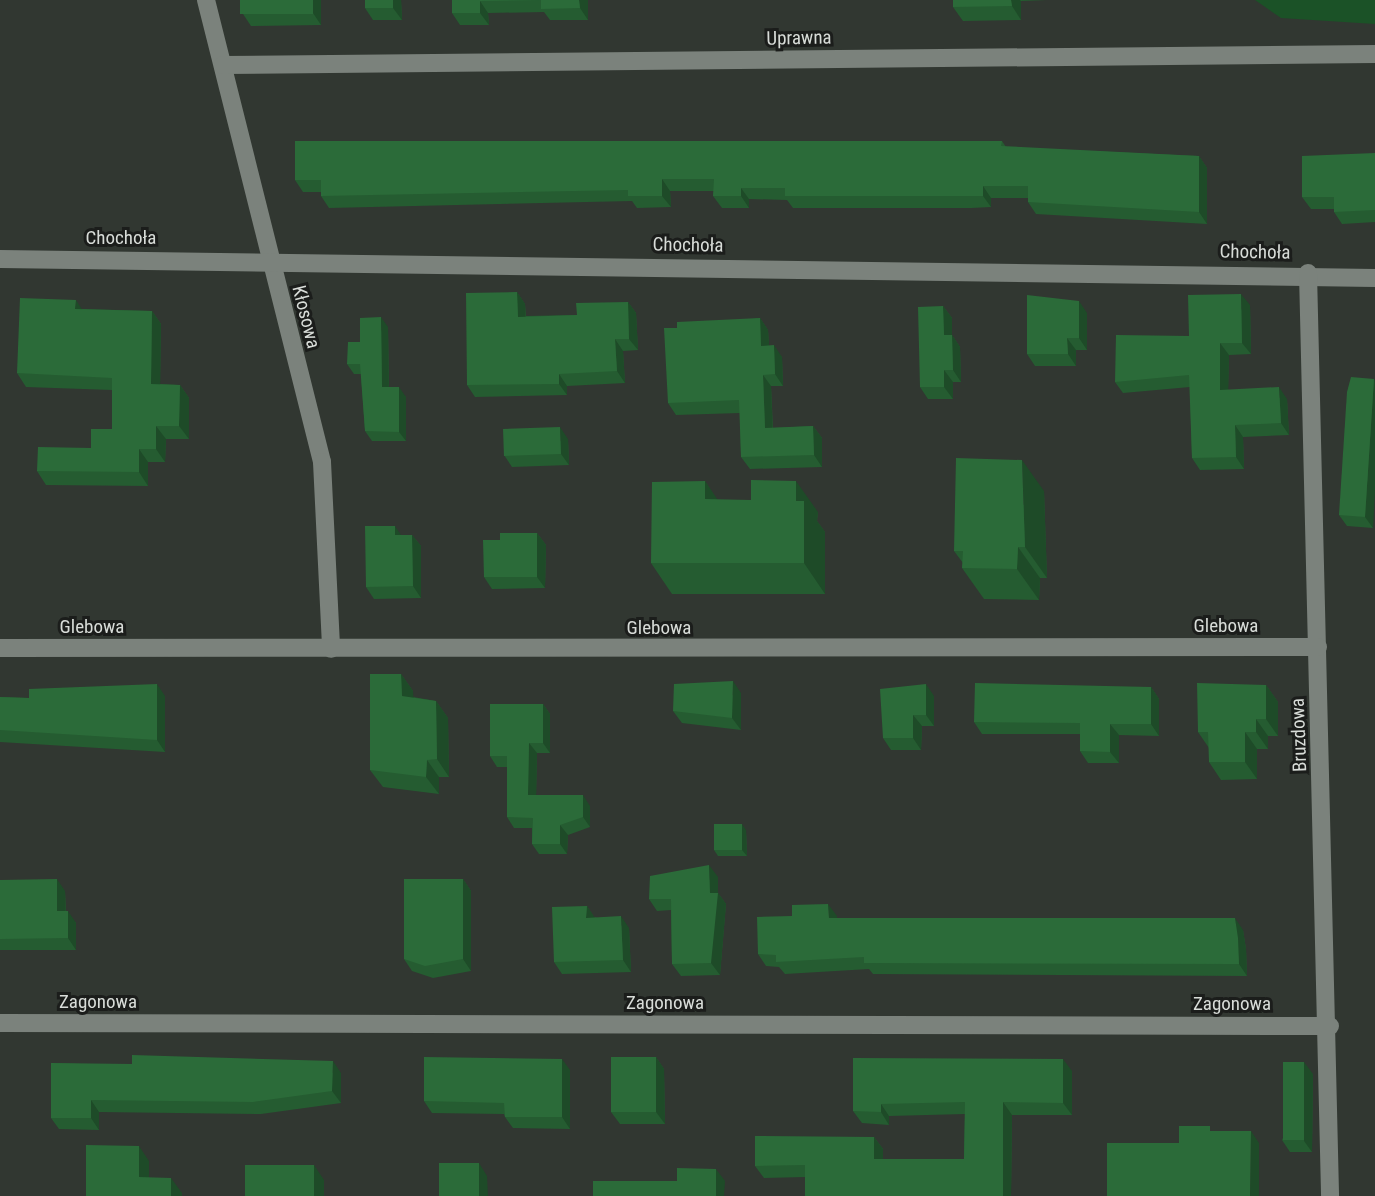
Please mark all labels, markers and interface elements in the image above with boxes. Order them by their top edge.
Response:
street label: Uprawna [766,26,832,50]
street label: Chochoła [86,227,156,249]
street label: Chochoła [652,233,724,257]
street label: Chochoła [1219,240,1291,264]
street label: Kłosowa [287,283,325,351]
street label: Glebowa [1194,615,1258,637]
street label: Glebowa [60,616,124,638]
street label: Glebowa [627,617,691,639]
street label: Bruzdowa [1286,698,1312,772]
street label: Zagonowa [59,991,137,1013]
street label: Zagonowa [626,992,704,1014]
street label: Zagonowa [1193,993,1271,1015]

